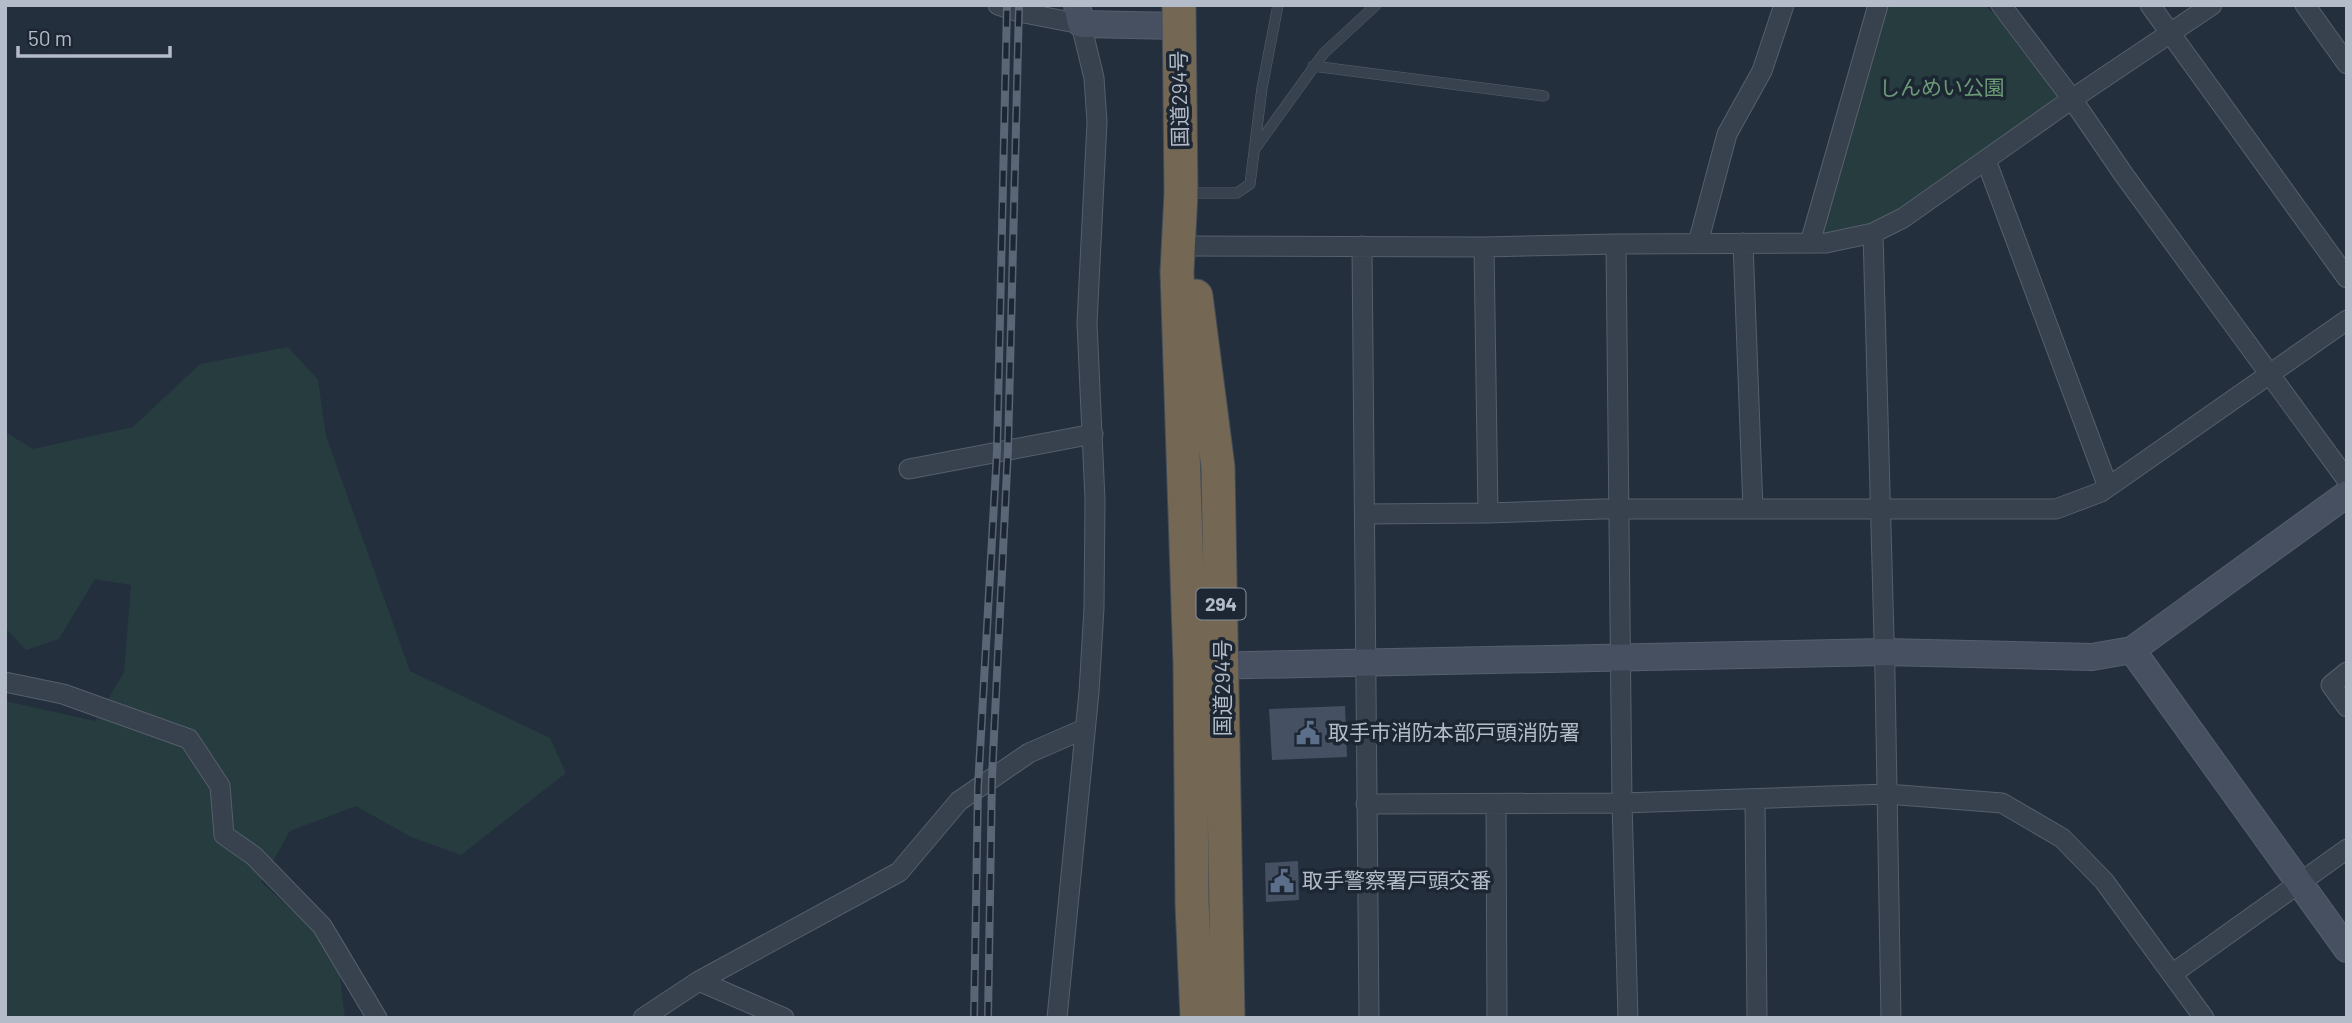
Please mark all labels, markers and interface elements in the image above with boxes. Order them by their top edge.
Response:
scale bar [18,14,170,58]
text: 50 m [28,25,72,50]
street label: 国道294号 [1165,50,1192,148]
park label: しんめい公園 [1879,74,2005,99]
road number: 294 [1196,589,1246,620]
street label: 国道294号 [1209,640,1234,736]
public building icon: 取手市消防本部戸頭消防署 [1294,719,1322,747]
place label: 取手市消防本部戸頭消防署 [1328,719,1580,744]
public building icon: 取手警察署戸頭交番 [1268,867,1296,895]
place label: 取手警察署戸頭交番 [1302,867,1491,892]

